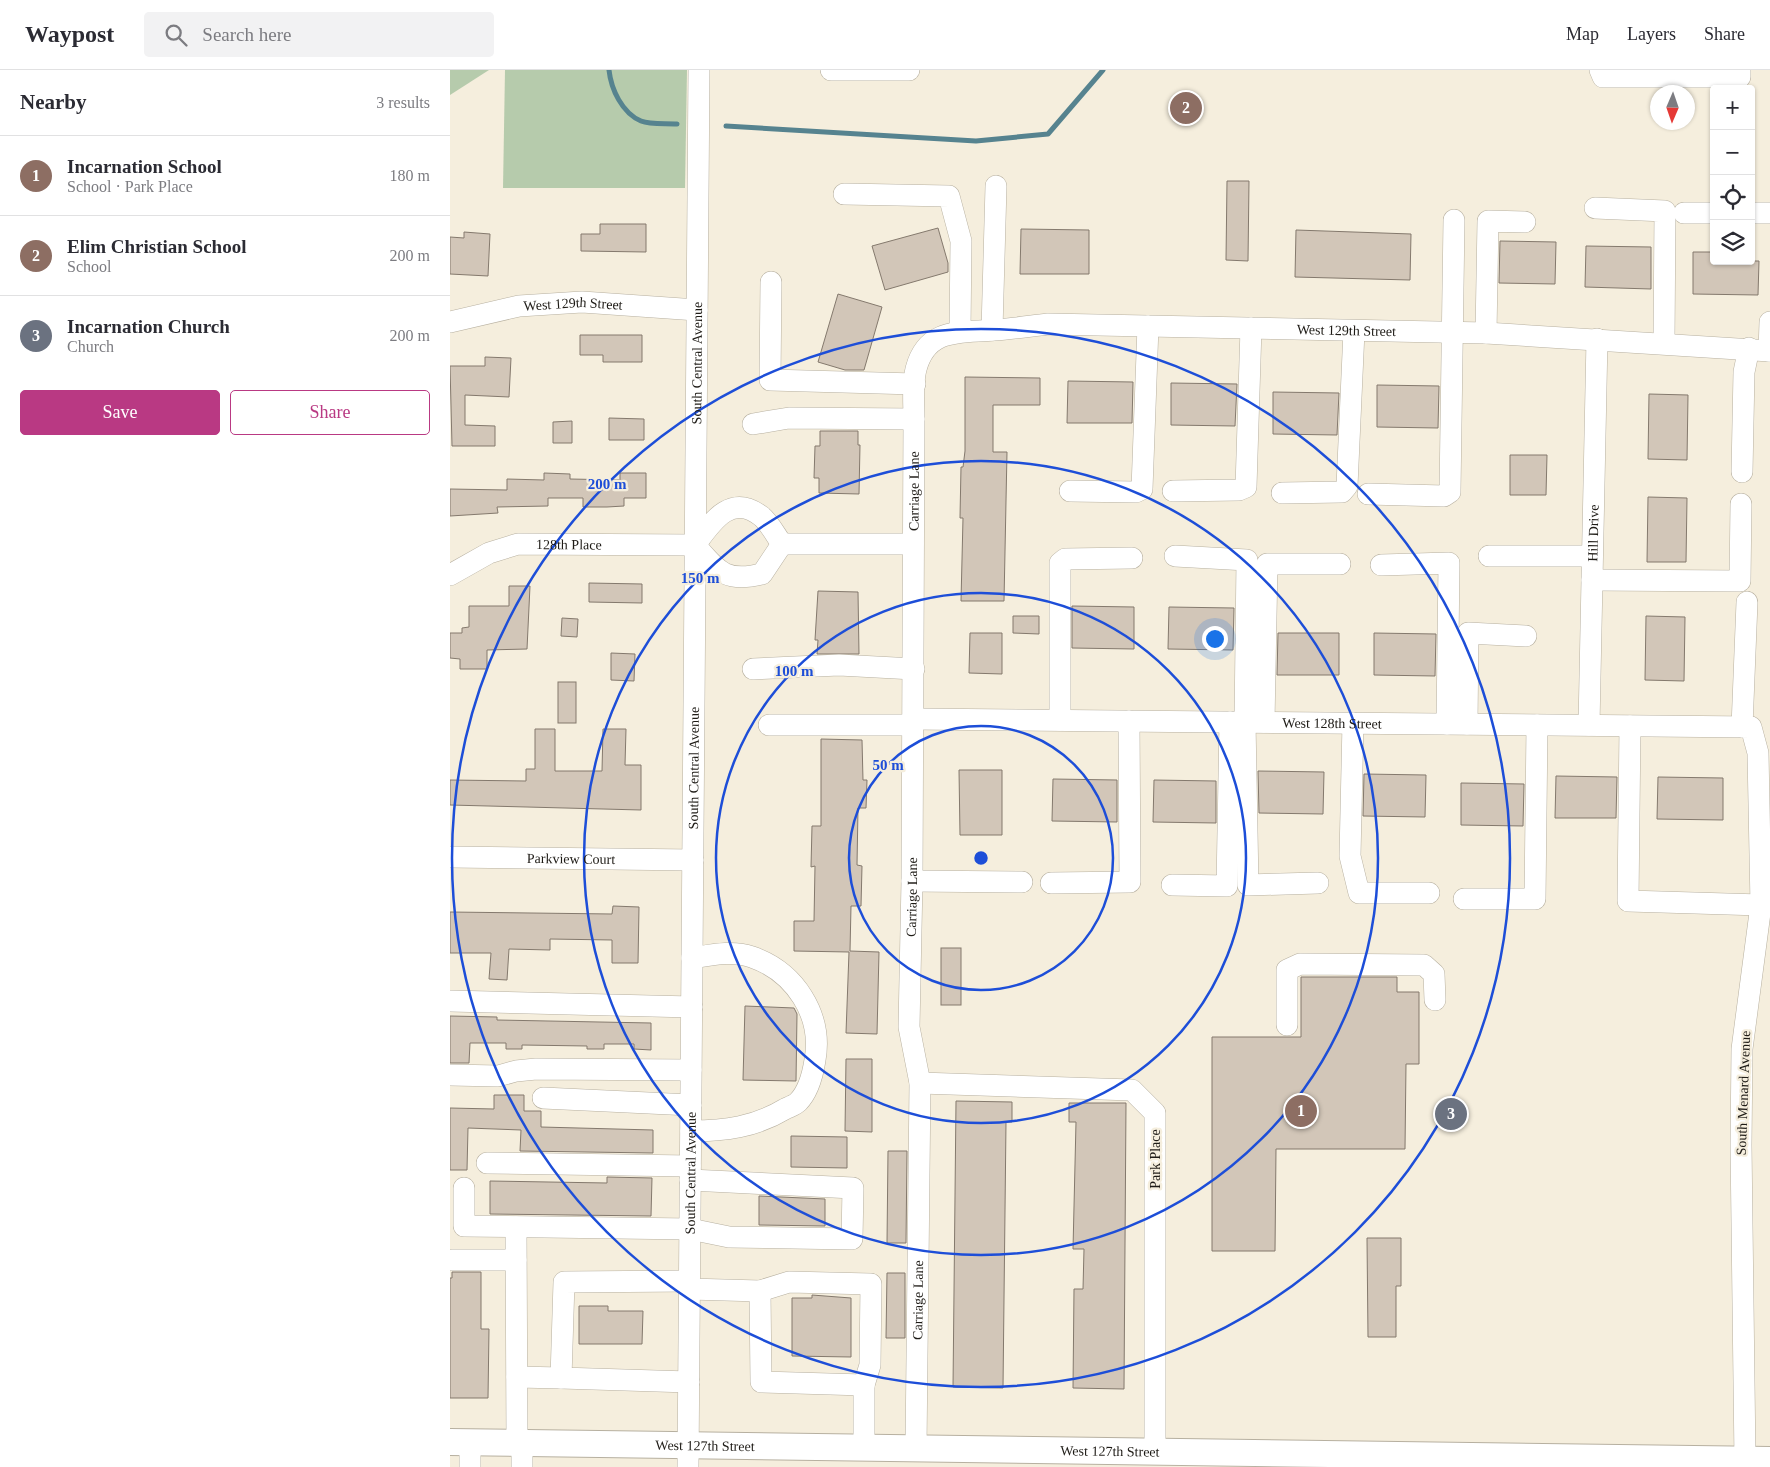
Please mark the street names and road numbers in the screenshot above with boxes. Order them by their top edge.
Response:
street label: West 129th Street [523,295,623,314]
street label: South Central Avenue [689,302,705,424]
street label: West 129th Street [1297,322,1396,339]
street label: Carriage Lane [907,451,922,531]
street label: Hill Drive [1585,504,1602,562]
street label: 128th Place [536,537,602,552]
street label: South Central Avenue [686,707,702,829]
street label: West 128th Street [1282,716,1382,731]
street label: Parkview Court [527,851,615,867]
street label: Carriage Lane [904,857,920,937]
street label: South Menard Avenue [1734,1030,1753,1156]
street label: South Central Avenue [683,1112,699,1234]
street label: Park Place [1148,1129,1163,1189]
street label: Carriage Lane [910,1260,926,1340]
street label: West 127th Street [655,1438,755,1454]
street label: West 127th Street [1060,1443,1160,1460]

